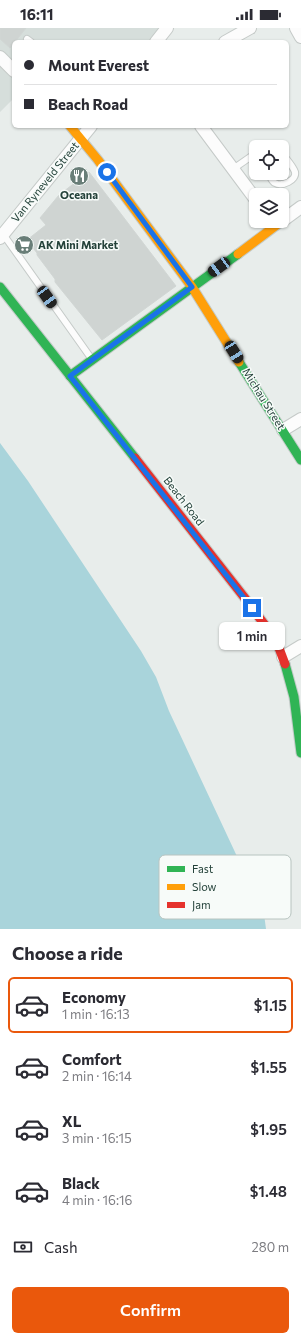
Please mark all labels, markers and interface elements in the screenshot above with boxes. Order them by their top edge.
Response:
text: 16:11 [20,5,54,23]
text: Mount Everest [48,56,149,74]
text: Beach Road [48,95,128,113]
street label: Van Ryneveld Street [8,138,81,225]
map controls [249,140,289,228]
button: locate [249,140,289,180]
route start [98,163,116,181]
restaurant icon: Oceana [68,165,90,187]
place label: Oceana [60,188,98,201]
button: layers [249,188,289,228]
supermarket icon: AK Mini Market [13,234,35,256]
place label: AK Mini Market [38,238,118,251]
car [206,255,232,279]
car [35,284,59,310]
car [223,339,245,365]
street label: Michau Street [240,366,289,432]
street label: Beach Road [161,474,207,528]
route end [243,599,261,617]
callout: 1 min [219,622,285,650]
text: 1 min [237,628,267,644]
legend [159,855,291,919]
text: Fast [192,862,214,875]
text: Slow [192,880,217,893]
text: Jam [192,898,211,912]
text: Choose a ride [12,942,123,964]
icon: car [14,987,50,1023]
text: Economy [62,988,126,1006]
text: $1.15 [254,996,287,1014]
text: 1 min · 16:13 [62,1006,130,1022]
icon: car [14,1049,50,1085]
text: Comfort [62,1050,122,1068]
text: $1.55 [251,1058,287,1076]
text: 2 min · 16:14 [62,1068,132,1084]
icon: car [14,1111,50,1147]
text: XL [62,1112,81,1130]
text: $1.95 [250,1120,287,1138]
text: 3 min · 16:15 [62,1130,132,1146]
icon: car [14,1173,50,1209]
text: Black [62,1174,100,1192]
text: $1.48 [250,1182,287,1200]
text: 4 min · 16:16 [62,1192,132,1208]
icon: cash [12,1236,34,1258]
text: Cash [44,1238,78,1256]
text: 280 m [252,1239,289,1255]
button: Confirm [12,1287,289,1333]

